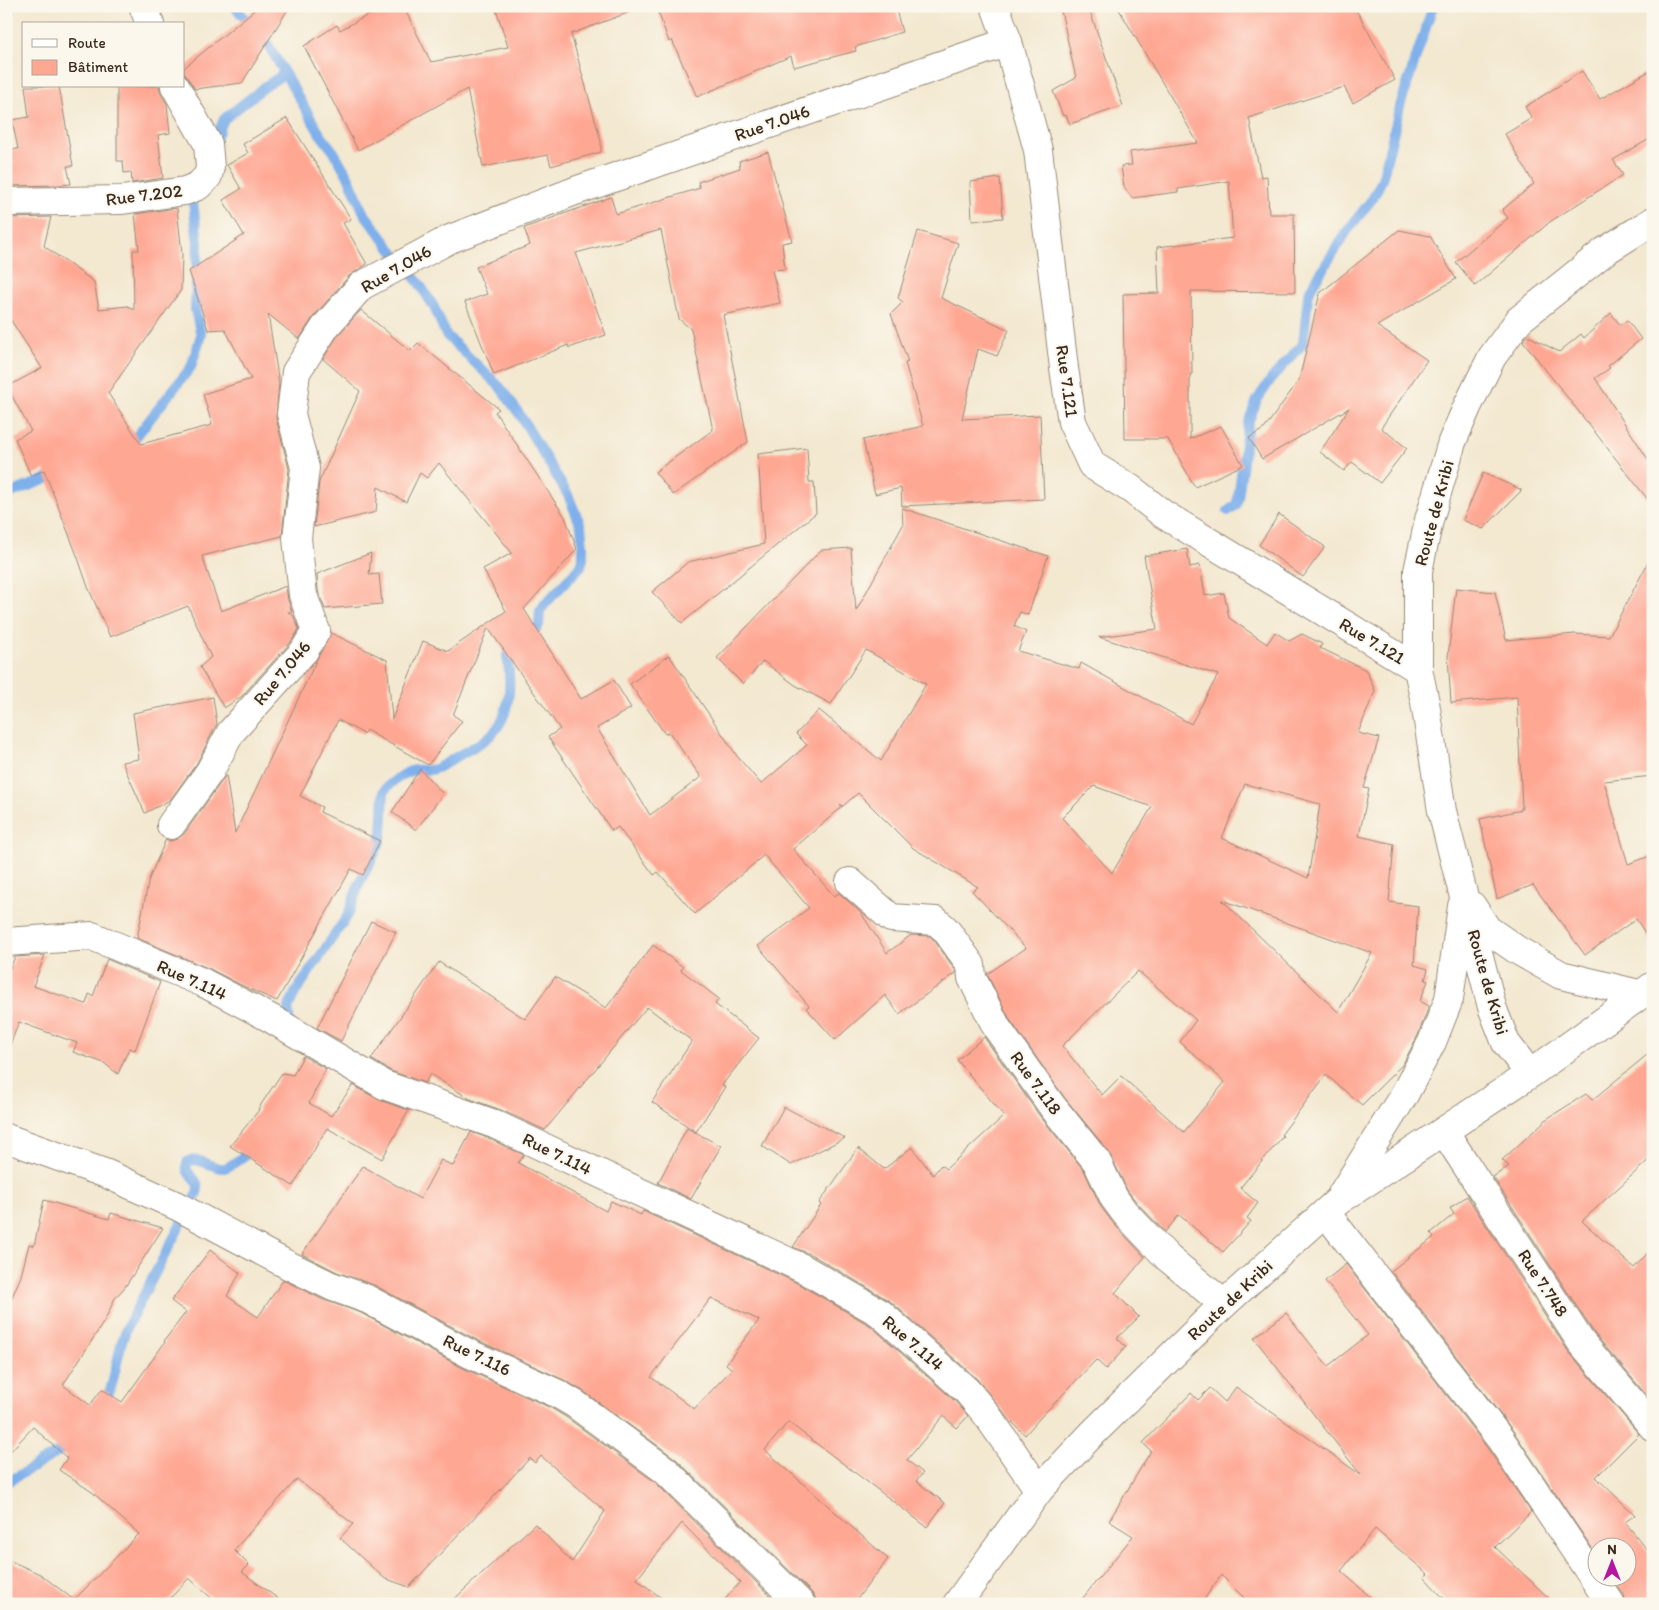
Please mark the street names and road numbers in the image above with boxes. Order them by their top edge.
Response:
street label: Rue 7.046 [731,100,813,146]
street label: Rue 7.202 [105,179,184,211]
street label: Rue 7.046 [357,240,435,298]
street label: Rue 7.121 [1051,343,1083,419]
street label: Route de Kribi [1409,458,1459,568]
street label: Rue 7.121 [1335,613,1409,669]
street label: Rue 7.046 [248,636,316,710]
street label: Route de Kribi [1462,927,1514,1037]
street label: Rue 7.114 [154,955,231,1005]
street label: Rue 7.118 [1006,1047,1067,1119]
street label: Rue 7.114 [519,1128,595,1180]
street label: Rue 7.748 [1513,1245,1573,1321]
street label: Route de Kribi [1183,1255,1277,1345]
street label: Rue 7.114 [878,1310,948,1376]
street label: Rue 7.116 [439,1329,515,1381]

